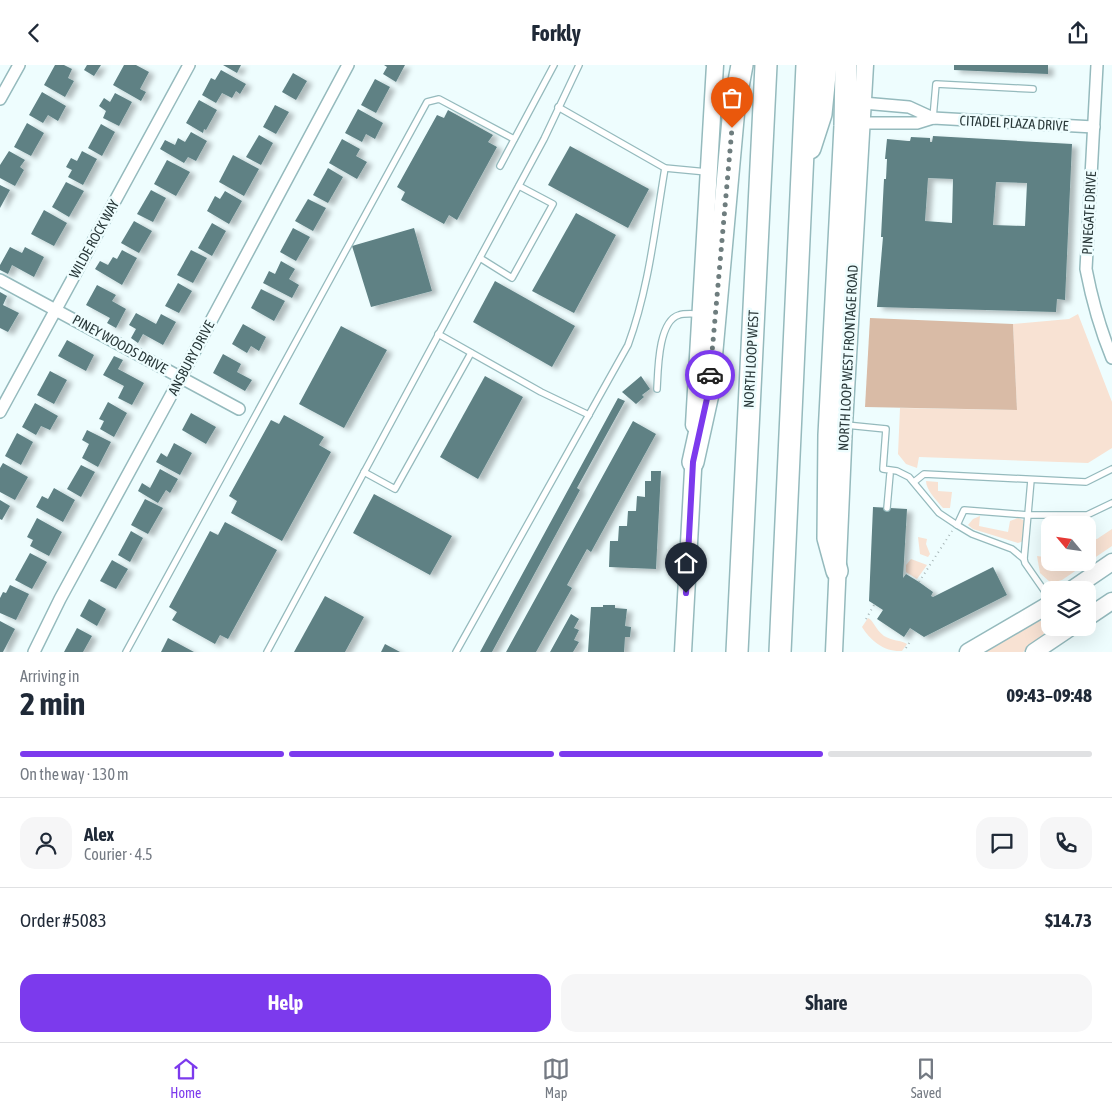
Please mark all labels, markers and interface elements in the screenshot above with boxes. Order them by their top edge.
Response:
icon: back [20,19,48,47]
icon: share [1064,19,1092,47]
text: Forkly [531,20,581,46]
pin [711,77,753,128]
icon: bag [718,84,746,112]
street label: CITADEL PLAZA DRIVE [959,112,1069,134]
street label: PINEGATE DRIVE [1079,171,1099,255]
street label: WILDE ROCK WAY [66,196,123,281]
street label: NORTH LOOP WEST FRONTAGE ROAD [835,264,861,451]
street label: NORTH LOOP WEST [740,310,762,408]
street label: PINEY WOODS DRIVE [70,311,170,377]
street label: ANSBURY DRIVE [165,318,217,398]
courier [685,350,735,400]
icon: car [696,361,724,389]
north arrow [1041,516,1096,571]
map controls [1041,516,1096,636]
pin [665,542,707,593]
icon: home [672,549,700,577]
button: layers [1041,581,1096,636]
text: Arriving in [20,667,80,685]
text: 09:43–09:48 [1006,684,1092,706]
text: 2 min [20,685,85,722]
text: On the way · 130 m [20,765,129,783]
button: person [20,817,72,869]
button: chat [976,817,1028,869]
button: phone [1040,817,1092,869]
text: Alex [84,823,114,845]
text: Courier · 4.5 [84,845,153,863]
text: Order #5083 [20,909,107,931]
text: $14.73 [1045,909,1092,931]
button: Help [20,974,551,1032]
button: Share [561,974,1092,1032]
tab: Home [170,1055,201,1101]
tab: Map [542,1055,570,1101]
tab: Saved [911,1055,942,1101]

